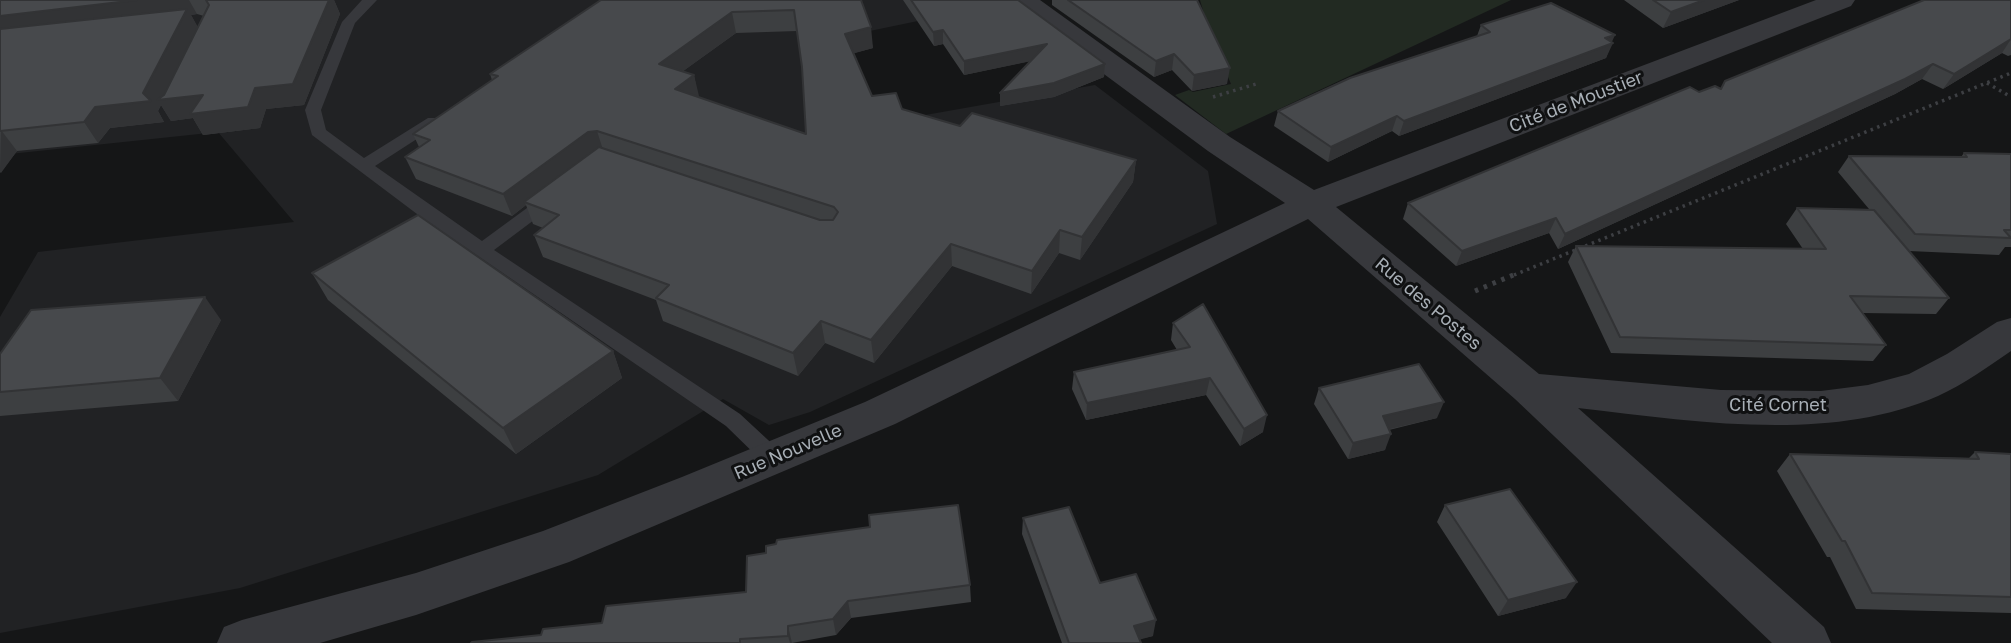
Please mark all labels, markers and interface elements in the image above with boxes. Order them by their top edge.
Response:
street label: Cité de Moustier [1506,67,1646,137]
street label: Rue des Postes [1370,253,1486,355]
street label: Cité Cornet [1729,394,1827,416]
street label: Rue Nouvelle [731,420,845,484]

